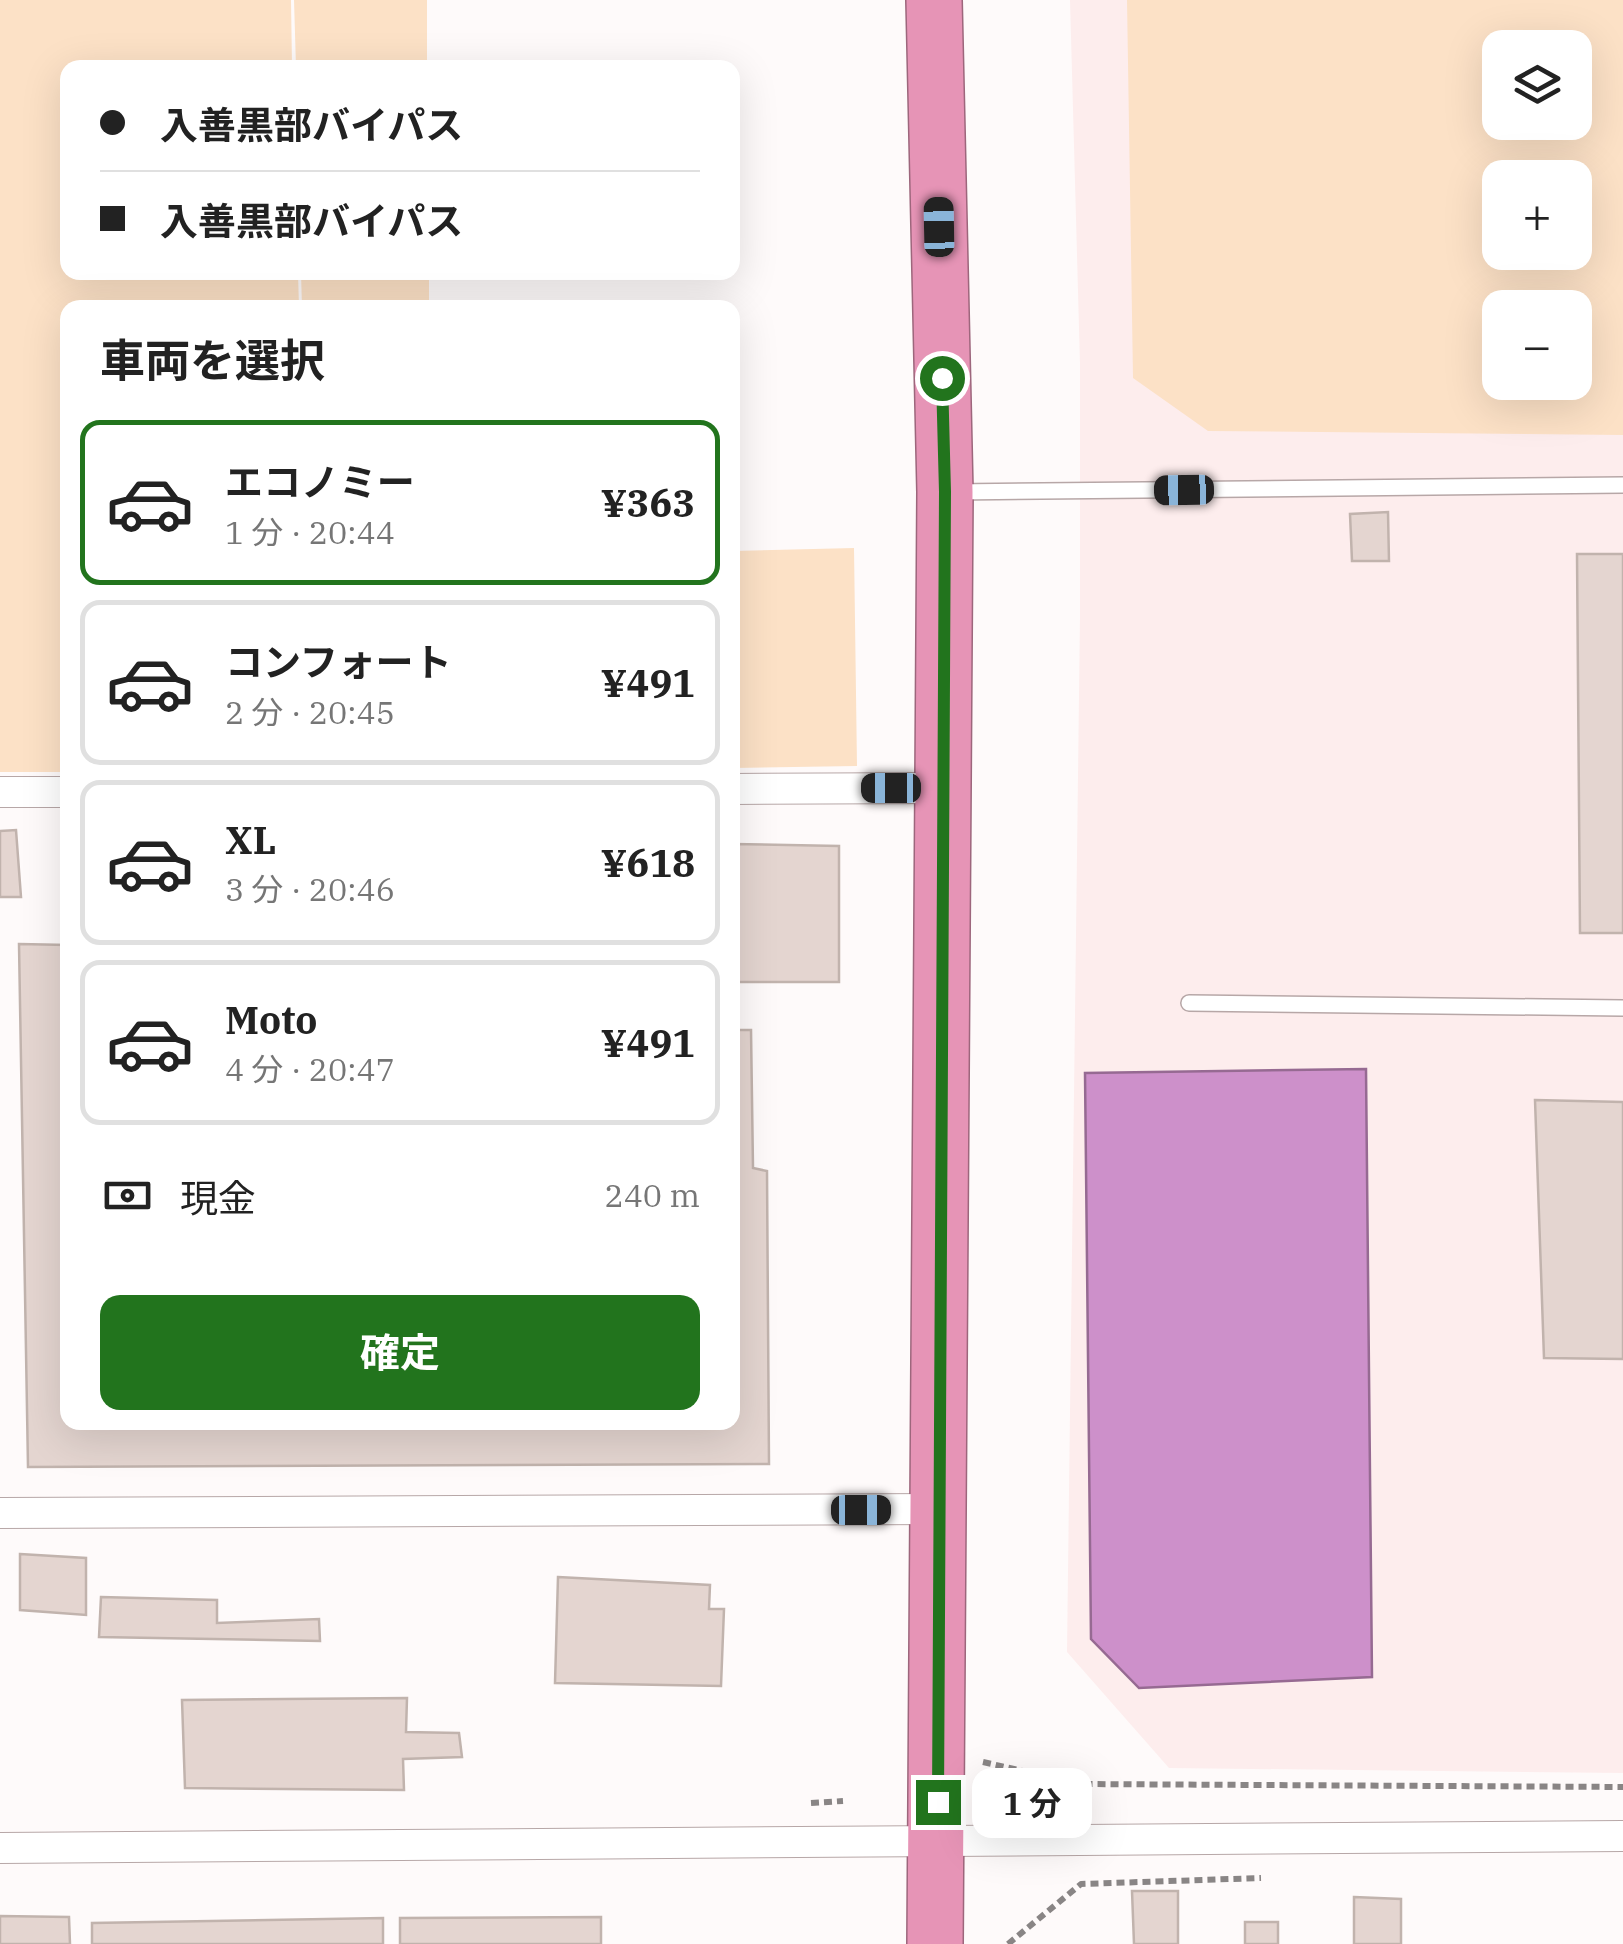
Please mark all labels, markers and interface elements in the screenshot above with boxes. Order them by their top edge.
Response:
map controls [1482,30,1592,400]
button: layers [1482,30,1592,140]
text: 入善黒部バイパス [160,100,463,149]
button: + [1482,160,1592,270]
text: 入善黒部バイパス [160,196,463,245]
car [923,197,955,257]
button: − [1482,290,1592,400]
text: 車両を選択 [100,331,325,389]
route start [920,356,965,401]
text: エコノミー [225,457,415,506]
icon: car [105,458,195,548]
car [1154,474,1214,506]
text: ¥363 [601,478,695,527]
text: 1 分 · 20:44 [225,511,395,553]
text: コンフォート [225,637,452,686]
icon: car [105,638,195,728]
text: ¥491 [601,658,695,707]
text: 2 分 · 20:45 [225,691,395,733]
car [861,773,921,803]
text: XL [225,815,276,864]
icon: car [105,818,195,908]
text: ¥618 [601,838,695,887]
text: 3 分 · 20:46 [225,868,395,910]
text: Moto [225,995,317,1044]
icon: car [105,998,195,1088]
text: ¥491 [601,1018,695,1067]
text: 4 分 · 20:47 [225,1048,395,1090]
icon: cash [100,1168,155,1223]
text: 現金 [180,1173,256,1222]
text: 240 m [604,1174,700,1216]
button: 確定 [100,1295,700,1410]
car [831,1495,891,1525]
callout: 1 分 [973,1767,1093,1837]
route end [916,1780,961,1825]
text: 1 分 [1003,1782,1061,1824]

